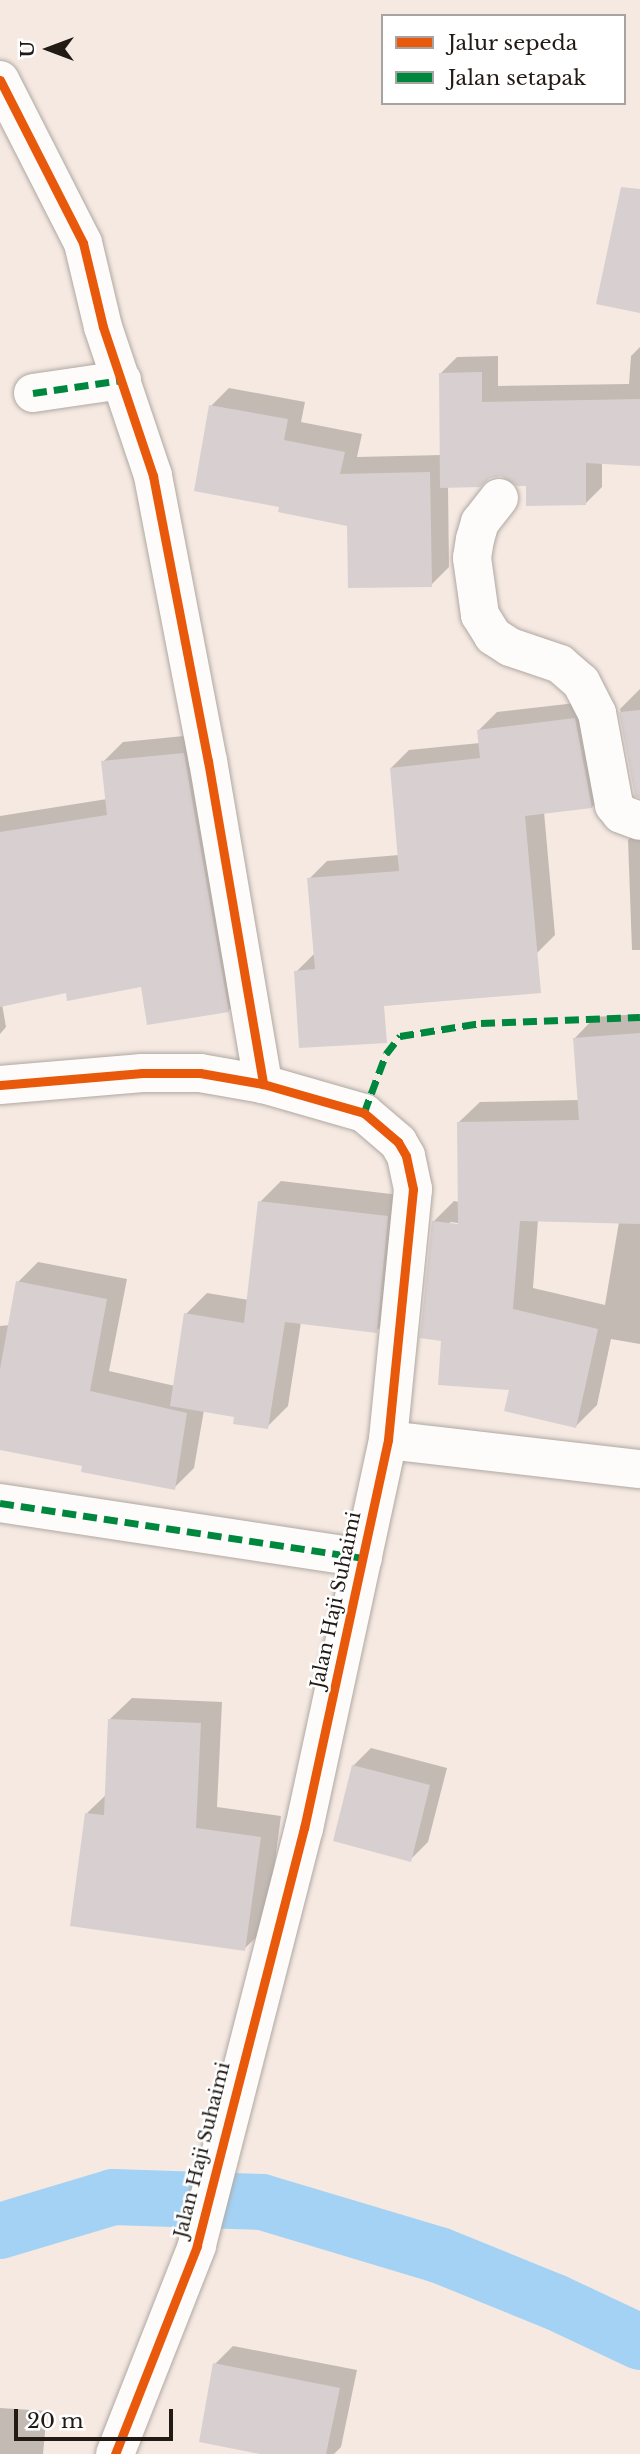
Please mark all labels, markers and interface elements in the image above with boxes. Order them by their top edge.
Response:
north arrow [14,14,84,84]
legend [381,14,626,105]
text: Jalur sepeda [448,30,577,56]
text: U [16,41,39,57]
text: Jalan setapak [448,65,586,91]
street label: Jalan Haji Suhaimi [306,1509,366,1691]
street label: Jalan Haji Suhaimi [169,2060,235,2240]
scale bar [18,2394,177,2438]
text: 20 m [27,2408,84,2434]

